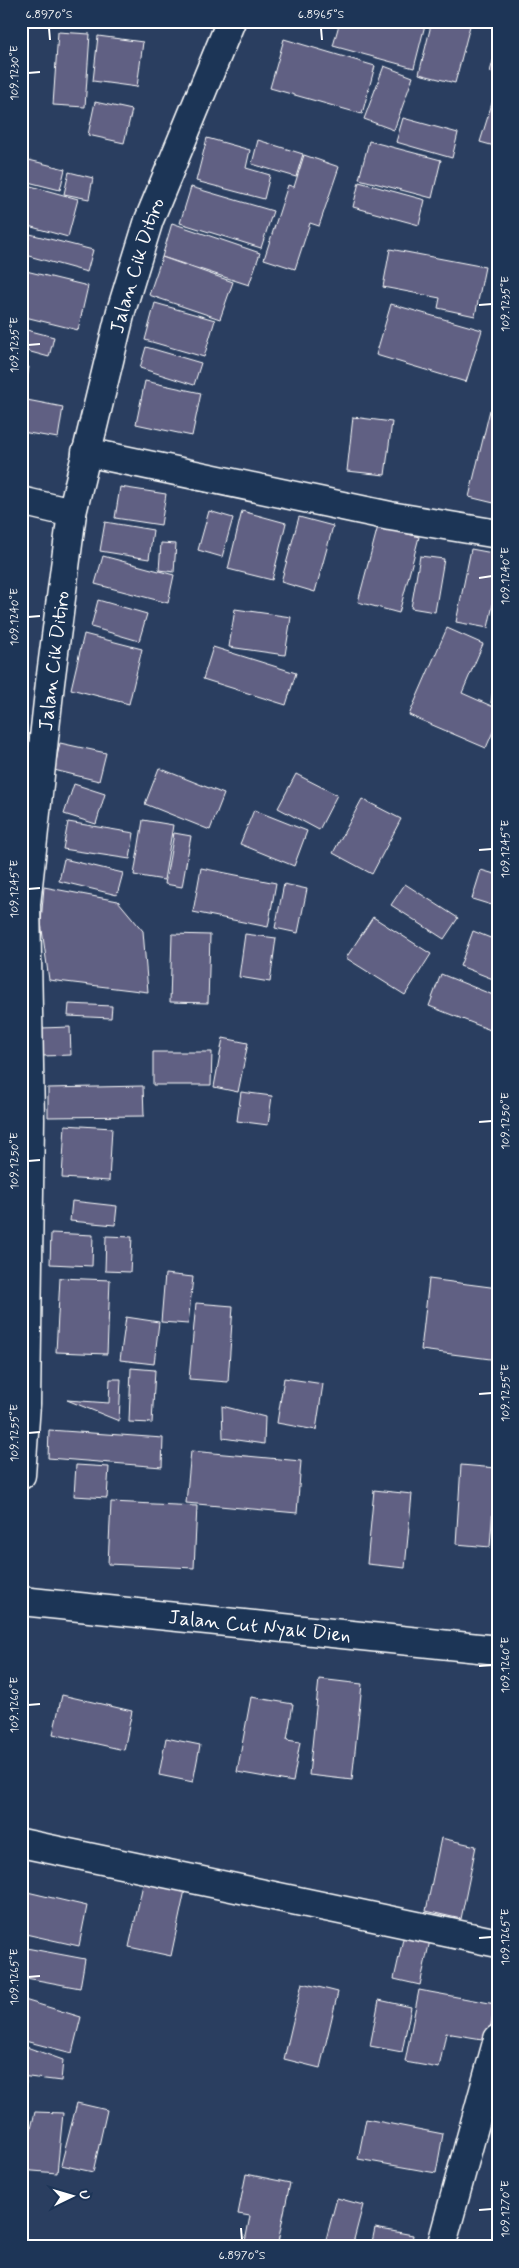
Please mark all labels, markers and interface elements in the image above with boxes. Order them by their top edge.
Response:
text: 6.8970°S [26,7,73,23]
text: 6.8965°S [298,7,345,23]
text: 109.1230°E [7,45,23,101]
street label: Jalan Cik Ditiro [104,194,172,336]
text: 109.1235°E [498,276,514,332]
text: 109.1235°E [7,317,23,373]
text: 109.1240°E [498,547,514,605]
text: 109.1240°E [7,588,23,646]
street label: Jalan Cik Ditiro [33,589,77,732]
text: 109.1245°E [498,820,514,878]
text: 109.1245°E [7,860,23,918]
text: 109.1250°E [498,1092,514,1150]
text: 109.1250°E [7,1132,23,1190]
text: 109.1255°E [498,1364,514,1422]
text: 109.1255°E [7,1404,23,1462]
street label: Jalan Cut Nyak Dien [167,1604,352,1650]
text: 109.1260°E [498,1637,514,1693]
text: 109.1260°E [7,1677,23,1733]
text: 109.1265°E [498,1909,514,1965]
text: 109.1265°E [7,1949,23,2005]
north arrow [48,2170,98,2220]
text: 109.1270°E [498,2180,514,2238]
text: U [75,2190,93,2200]
text: 6.8970°S [219,2248,266,2264]

